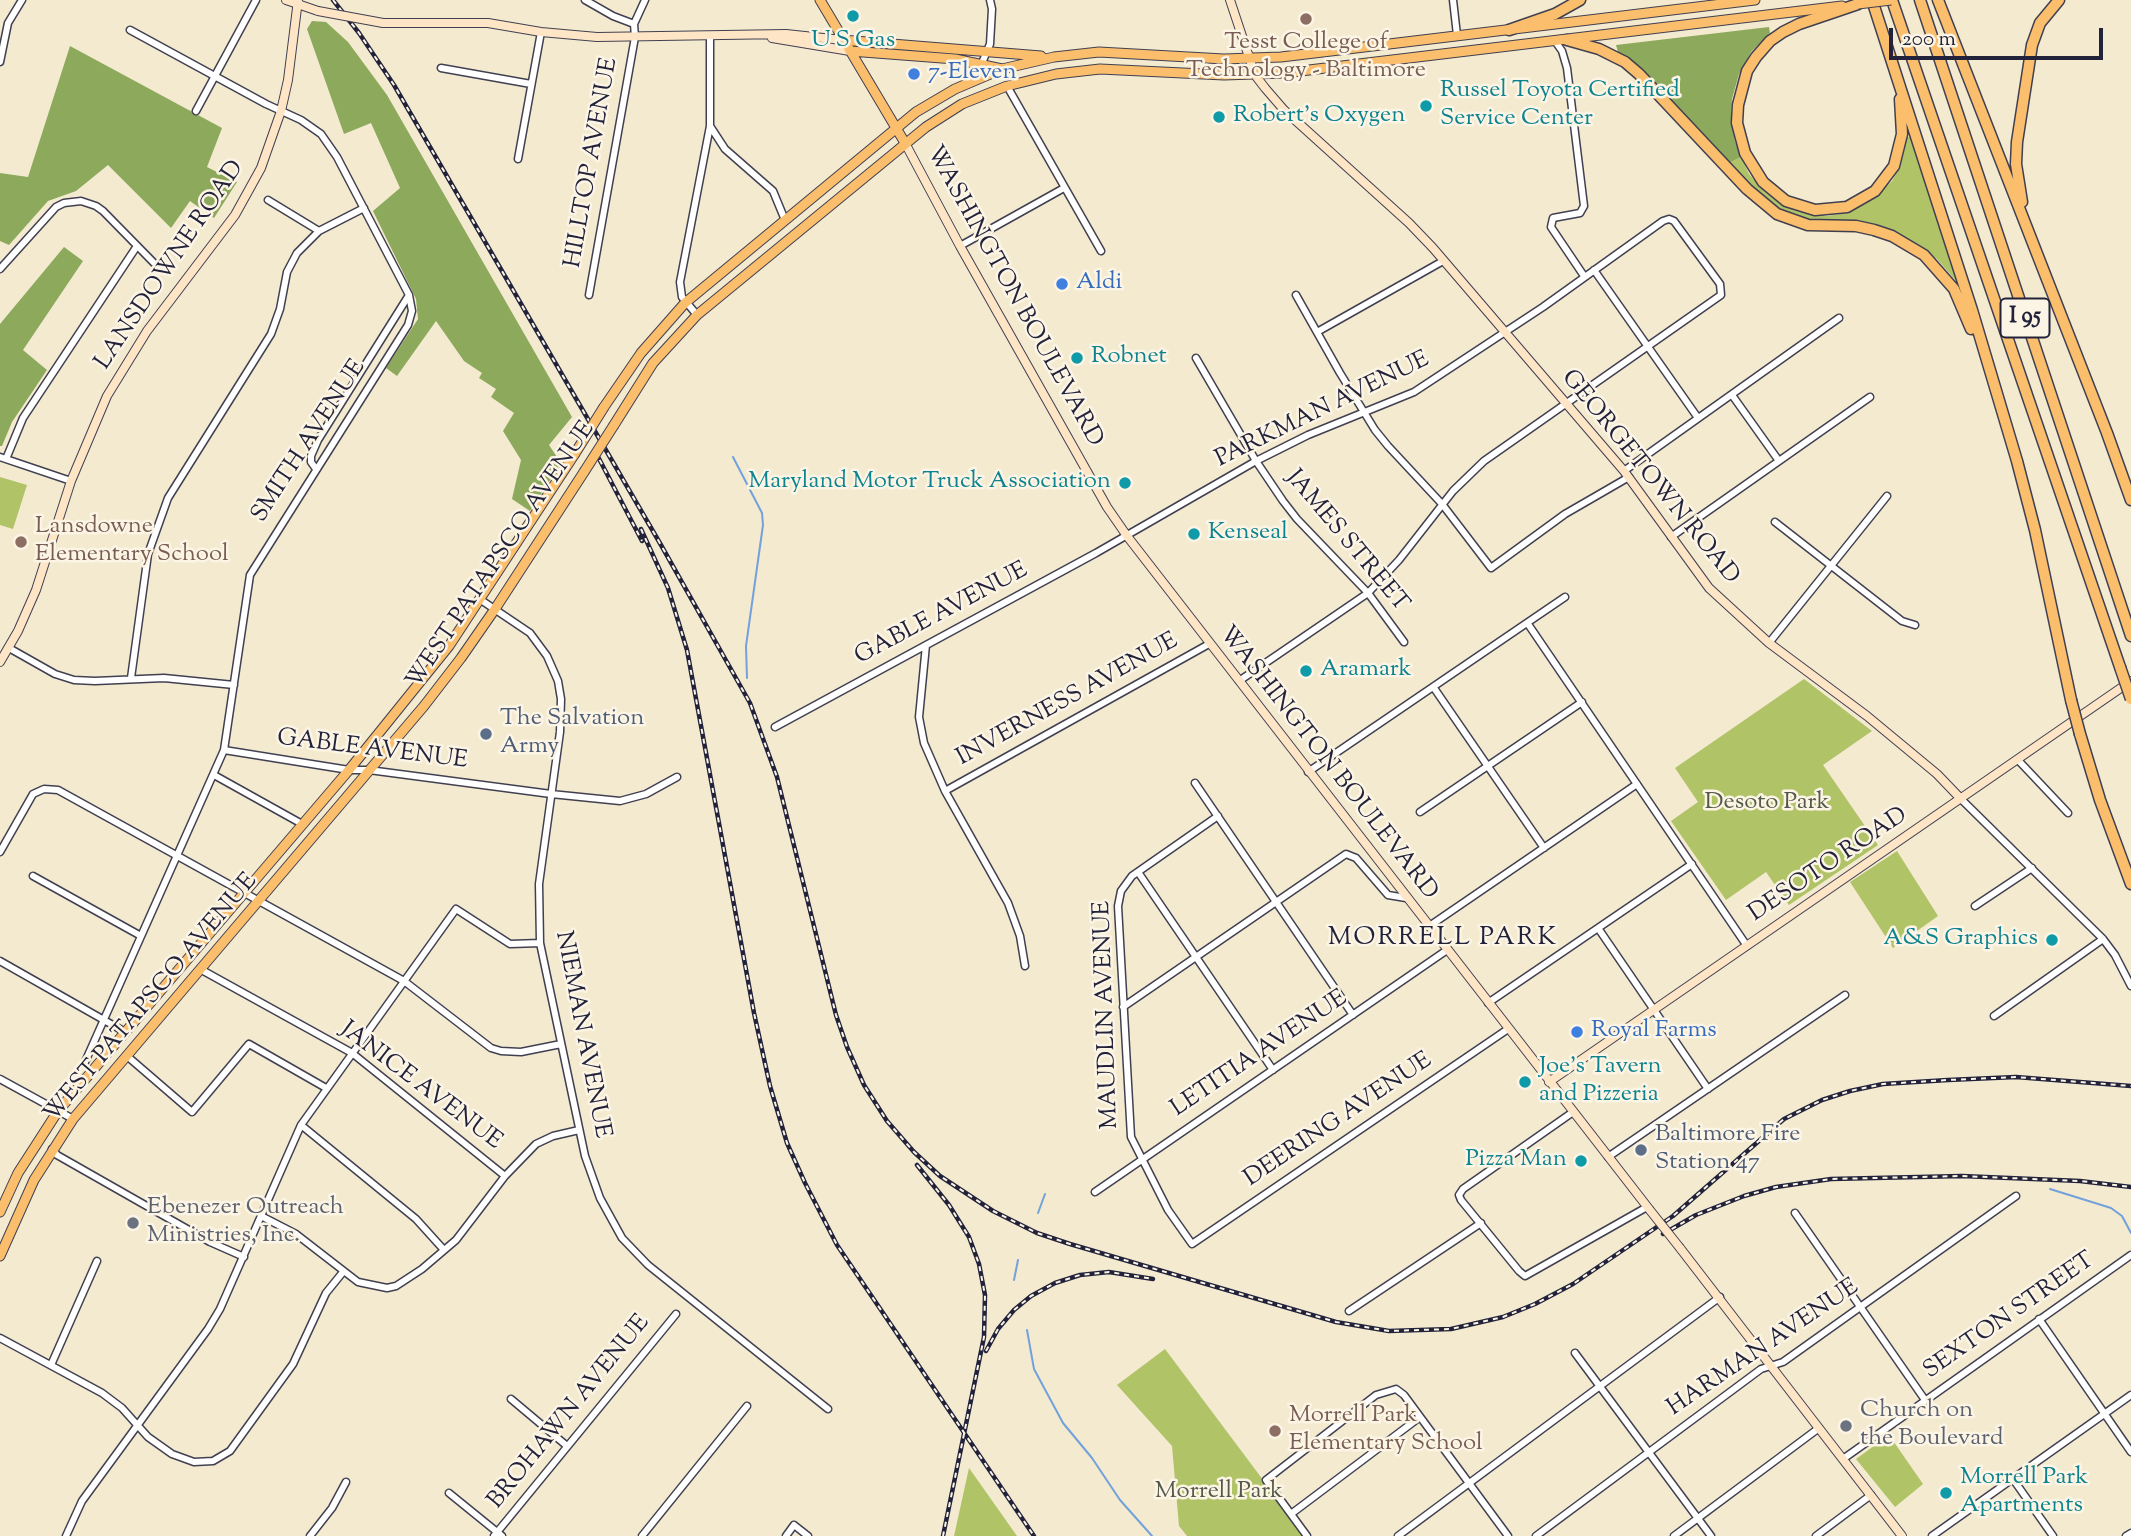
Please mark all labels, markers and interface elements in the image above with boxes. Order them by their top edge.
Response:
marker: U S Gas [845,8,861,24]
marker: Tesst College of Technology - Baltimore [1298,11,1314,27]
scale bar [1893,14,2106,58]
text: 200 m [1902,25,1956,55]
place label: U S Gas [811,28,895,56]
place label: Tesst College of Technology - Baltimore [1186,30,1426,86]
street label: HILLTOP AVENUE [560,56,626,270]
place label: 7-Eleven [928,60,1017,88]
marker: 7-Eleven [906,66,922,82]
place label: Russel Toyota Certified Service Center [1440,78,1680,134]
marker: Russel Toyota Certified Service Center [1418,98,1434,114]
place label: Robert's Oxygen [1233,103,1405,131]
marker: Robert's Oxygen [1211,109,1227,125]
street label: WASHINGTON BOULEVARD [918,142,1108,452]
street label: LANSDOWNE ROAD [90,156,252,376]
place label: Aldi [1076,270,1122,298]
marker: Aldi [1054,276,1070,292]
road number: I 95 [2000,298,2050,338]
place label: Robnet [1091,344,1167,372]
street label: PARKMAN AVENUE [1211,347,1435,475]
marker: Robnet [1069,350,1085,366]
street label: SMITH AVENUE [247,355,373,529]
street label: GEORGETOWN ROAD [1554,365,1744,591]
street label: WEST PATAPSCO AVENUE [402,417,602,695]
street label: JAMES STREET [1278,465,1414,619]
place label: Maryland Motor Truck Association [748,469,1111,497]
marker: Maryland Motor Truck Association [1117,475,1133,491]
place label: Lansdowne Elementary School [35,514,229,570]
place label: Kenseal [1208,520,1288,548]
marker: Kenseal [1186,526,1202,542]
marker: Lansdowne Elementary School [13,534,29,550]
street label: GABLE AVENUE [851,557,1033,673]
street label: WASHINGTON BOULEVARD [1211,621,1443,907]
street label: INVERNESS AVENUE [952,628,1184,774]
place label: Aramark [1320,657,1412,685]
marker: Aramark [1298,663,1314,679]
place label: The Salvation Army [500,706,644,762]
street label: GABLE AVENUE [275,725,469,777]
marker: The Salvation Army [478,726,494,742]
park label: Desoto Park [1705,790,1829,818]
street label: DESOTO ROAD [1744,802,1914,930]
street label: WEST PATAPSCO AVENUE [39,869,265,1129]
street label: MAUDLIN AVENUE [1090,900,1126,1130]
district label: MORRELL PARK [1329,924,1557,956]
place label: A&S Graphics [1883,926,2038,954]
street label: NIEMAN AVENUE [547,929,615,1141]
marker: A&S Graphics [2044,932,2060,948]
street label: LETITIA AVENUE [1166,985,1354,1125]
street label: JANICE AVENUE [333,1017,507,1157]
place label: Royal Farms [1591,1018,1717,1046]
marker: Royal Farms [1569,1024,1585,1040]
street label: DEERING AVENUE [1240,1048,1438,1194]
place label: Joe's Tavern and Pizzeria [1539,1054,1662,1110]
marker: Joe's Tavern and Pizzeria [1517,1074,1533,1090]
place label: Baltimore Fire Station 47 [1655,1122,1801,1178]
marker: Baltimore Fire Station 47 [1633,1142,1649,1158]
place label: Pizza Man [1465,1147,1567,1175]
marker: Pizza Man [1573,1153,1589,1169]
place label: Ebenezer Outreach Ministries, Inc. [147,1195,344,1251]
marker: Ebenezer Outreach Ministries, Inc. [125,1215,141,1231]
street label: SEXTON STREET [1919,1247,2101,1387]
street label: HARMAN AVENUE [1663,1274,1865,1424]
street label: BROHAWN AVENUE [483,1310,657,1516]
place label: Church on the Boulevard [1860,1398,2004,1454]
place label: Morrell Park Elementary School [1289,1403,1483,1459]
marker: Church on the Boulevard [1838,1418,1854,1434]
marker: Morrell Park Elementary School [1267,1423,1283,1439]
place label: Morrell Park Apartments [1960,1465,2088,1521]
park label: Morrell Park [1155,1479,1283,1507]
marker: Morrell Park Apartments [1938,1485,1954,1501]

